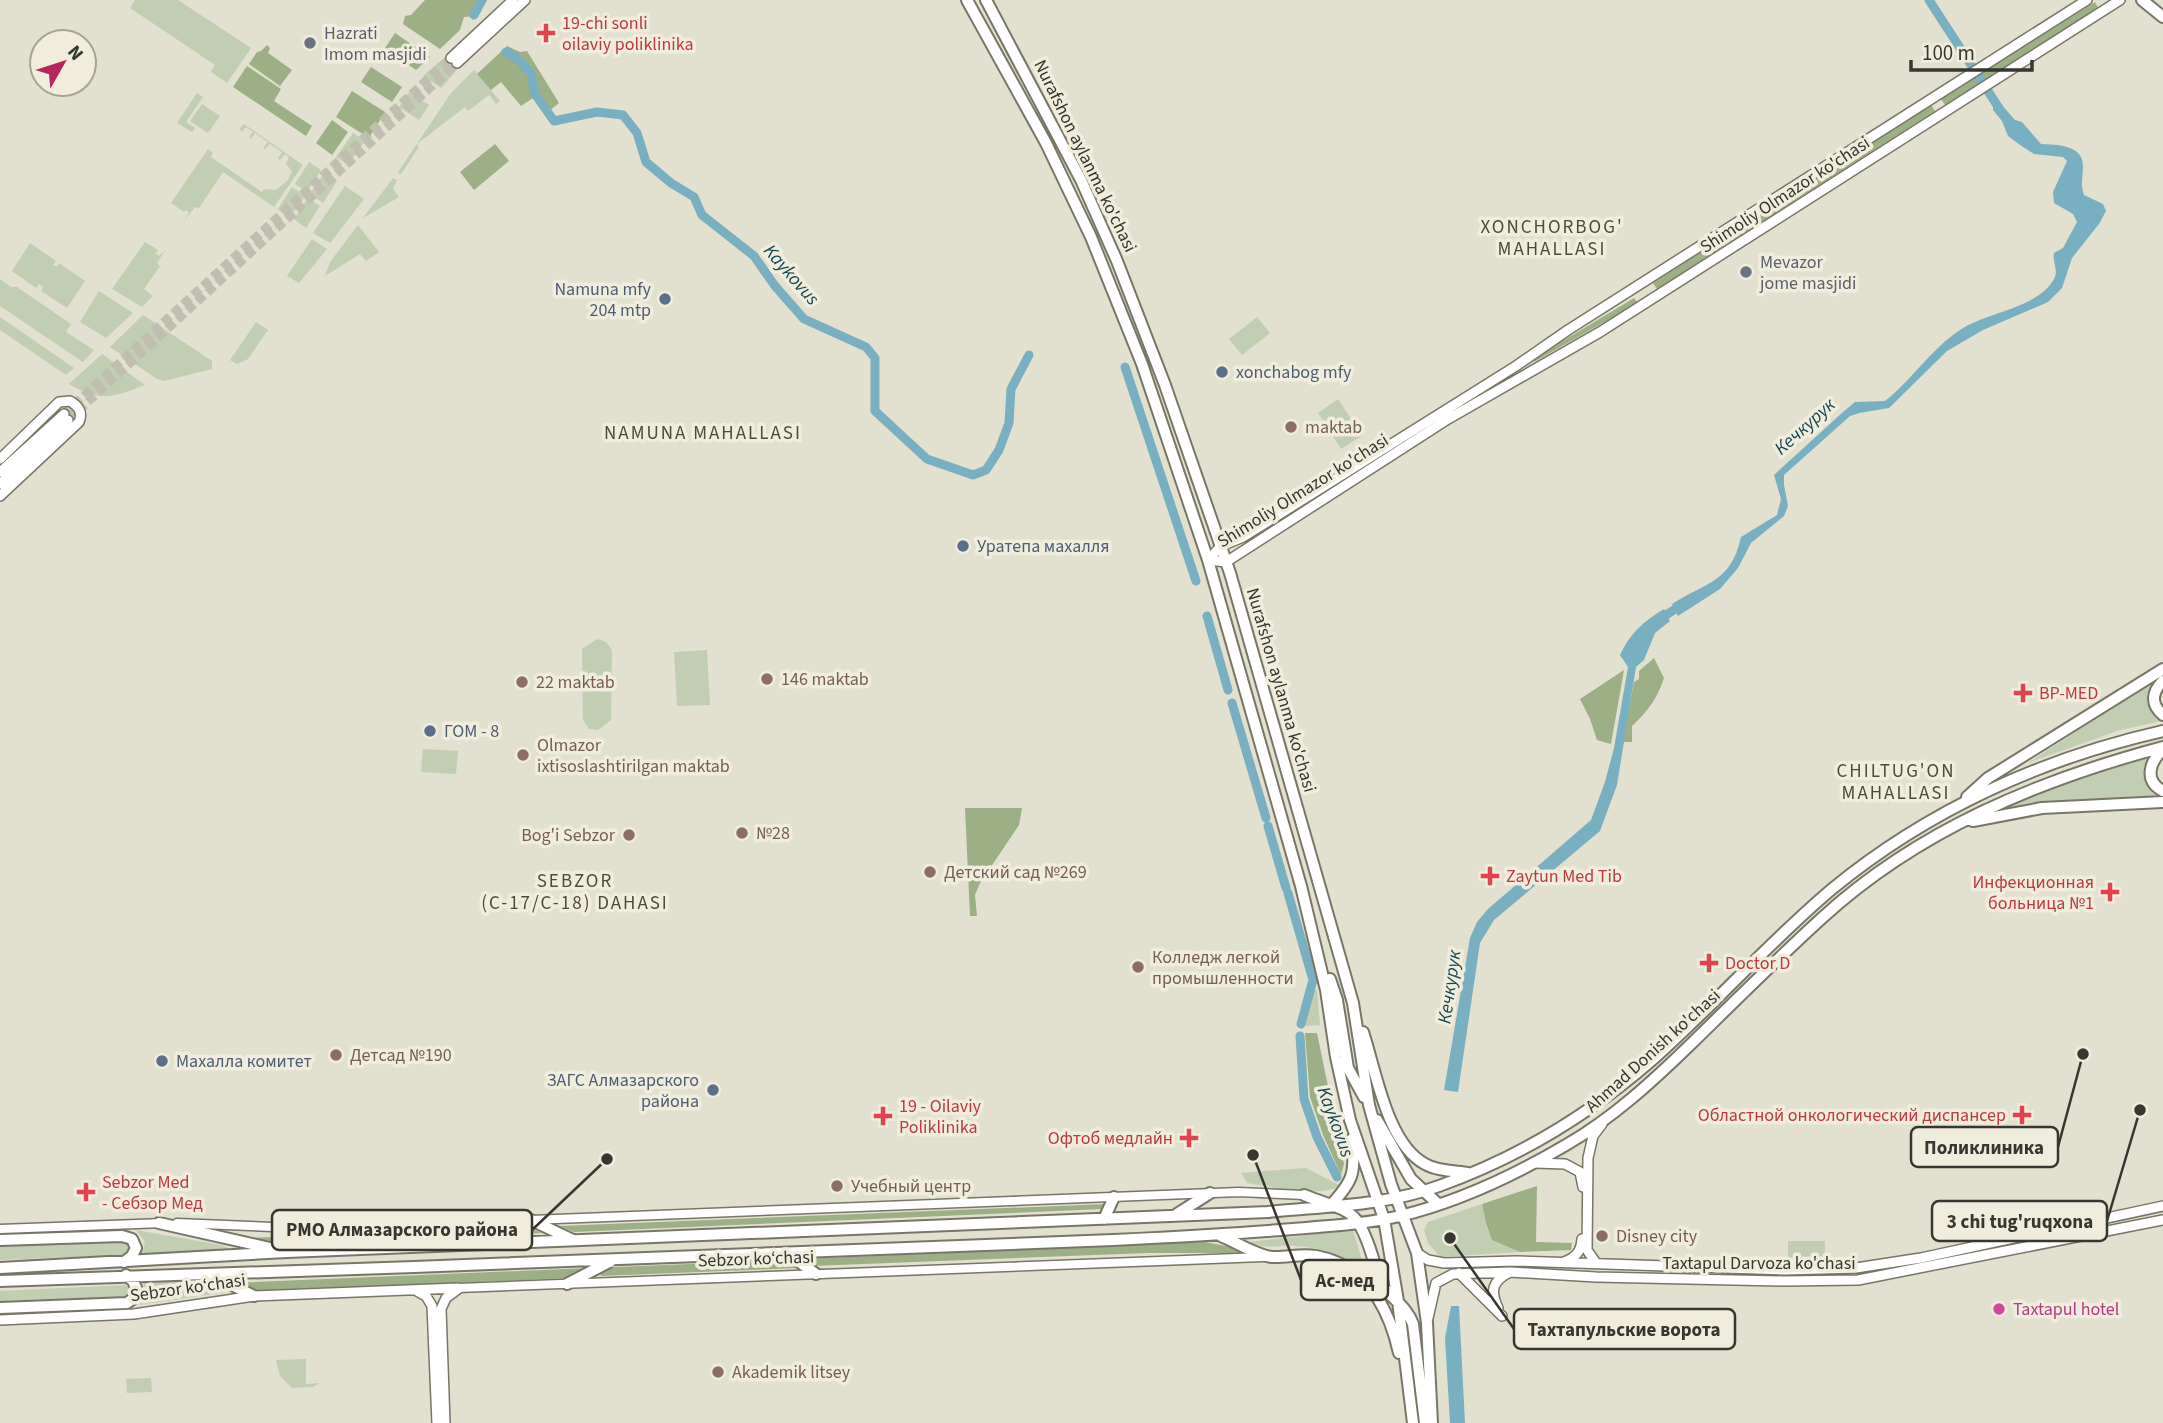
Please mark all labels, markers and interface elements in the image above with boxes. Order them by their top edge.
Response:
place label: 19-chi sonli oilaviy poliklinika [562,11,693,57]
place label: Hazrati Imom masjidi [324,21,427,67]
marker: 19-chi sonli oilaviy poliklinika [536,23,556,43]
north arrow [28,28,98,98]
scale bar [1911,28,2032,72]
marker: Hazrati Imom masjidi [302,35,318,51]
text: 100 m [1922,38,1975,68]
text: N [61,40,90,67]
street label: Nurafshon aylanma ko'chasi [1027,55,1143,257]
street label: Shimoliy Olmazor ko'chasi [1695,131,1875,259]
district label: XONCHORBOG' MAHALLASI [1480,214,1624,263]
water label: Kaykovus [757,238,826,312]
place label: Mevazor jome masjidi [1759,250,1856,296]
marker: Mevazor jome masjidi [1738,264,1754,280]
place label: Namuna mfy 204 mtp [554,277,652,323]
marker: Namuna mfy 204 mtp [657,291,673,307]
place label: xonchabog mfy [1236,360,1352,385]
marker: xonchabog mfy [1214,364,1230,380]
water label: Кечкурук [1768,392,1842,462]
place label: maktab [1305,415,1362,440]
marker: maktab [1283,419,1299,435]
district label: NAMUNA MAHALLASI [604,420,802,447]
street label: Shimoliy Olmazor ko'chasi [1212,428,1394,554]
place label: Уратепа махалля [977,534,1110,559]
marker: Уратепа махалля [955,538,971,554]
street label: Nurafshon aylanma ko'chasi [1240,585,1322,795]
place label: 146 maktab [781,667,869,692]
place label: 22 maktab [536,670,615,695]
marker: 146 maktab [759,671,775,687]
marker: 22 maktab [514,674,530,690]
place label: BP-MED [2039,681,2098,706]
marker: BP-MED [2013,683,2033,703]
place label: ГОМ - 8 [444,719,499,744]
marker: ГОМ - 8 [422,723,438,739]
place label: Olmazor ixtisoslashtirilgan maktab [537,733,730,779]
marker: Olmazor ixtisoslashtirilgan maktab [515,747,531,763]
district label: CHILTUG'ON MAHALLASI [1837,758,1956,807]
place label: №28 [756,821,790,846]
place label: Bog'i Sebzor [521,823,616,848]
marker: №28 [734,825,750,841]
marker: Bog'i Sebzor [621,827,637,843]
place label: Детский сад №269 [944,860,1087,885]
marker: Детский сад №269 [922,864,938,880]
place label: Zaytun Med Tib [1506,864,1622,889]
marker: Zaytun Med Tib [1480,866,1500,886]
district label: SEBZOR (C-17/C-18) DAHASI [481,868,669,917]
place label: Инфекционная больница №1 [1972,870,2094,916]
marker: Инфекционная больница №1 [2100,882,2120,902]
place label: Колледж легкой промышленности [1152,945,1294,991]
water label: Кечкурук [1431,948,1469,1026]
place label: Doctor D [1725,951,1790,976]
marker: Doctor D [1699,953,1719,973]
marker: Колледж легкой промышленности [1130,959,1146,975]
street label: Ahmad Donish ko'chasi [1580,983,1726,1119]
place label: Детсад №190 [350,1043,452,1068]
marker: Детсад №190 [328,1047,344,1063]
place label: Махалла комитет [176,1049,312,1074]
marker: Махалла комитет [154,1053,170,1069]
place label: ЗАГС Алмазарского района [547,1068,699,1114]
marker: ЗАГС Алмазарского района [705,1082,721,1098]
water label: Kaykovus [1310,1083,1360,1161]
place label: 19 - Oilaviy Poliklinika [899,1094,982,1140]
place label: Областной онкологический диспансер [1698,1103,2006,1128]
marker: Областной онкологический диспансер [2012,1105,2032,1125]
marker: 19 - Oilaviy Poliklinika [873,1106,893,1126]
place label: Офтоб медлайн [1048,1126,1173,1151]
callout: Поликлиника [1911,1127,2058,1167]
marker: Офтоб медлайн [1179,1128,1199,1148]
text: Поликлиника [1924,1135,2044,1162]
place label: Sebzor Med - Себзор Мед [102,1170,203,1216]
place label: Учебный центр [851,1174,971,1199]
marker: Учебный центр [829,1178,845,1194]
marker: Sebzor Med - Себзор Мед [76,1182,96,1202]
callout: 3 chi tug'ruqxona [1932,1201,2107,1241]
text: 3 chi tug'ruqxona [1947,1209,2093,1236]
callout: РМО Алмазарского района [272,1210,532,1250]
text: РМО Алмазарского района [286,1217,518,1244]
place label: Disney city [1616,1224,1698,1249]
marker: Disney city [1594,1228,1610,1244]
street label: Sebzor ko‘chasi [697,1244,815,1274]
street label: Taxtapul Darvoza ko'chasi [1662,1251,1856,1276]
callout: Ас-мед [1301,1260,1388,1300]
street label: Sebzor ko‘chasi [129,1268,247,1308]
text: Ас-мед [1315,1268,1374,1295]
place label: Taxtapul hotel [2013,1297,2119,1322]
marker: Taxtapul hotel [1991,1301,2007,1317]
callout: Тахтапульские ворота [1514,1309,1735,1349]
text: Тахтапульские ворота [1527,1317,1721,1344]
place label: Akademik litsey [732,1360,851,1385]
marker: Akademik litsey [710,1364,726,1380]

